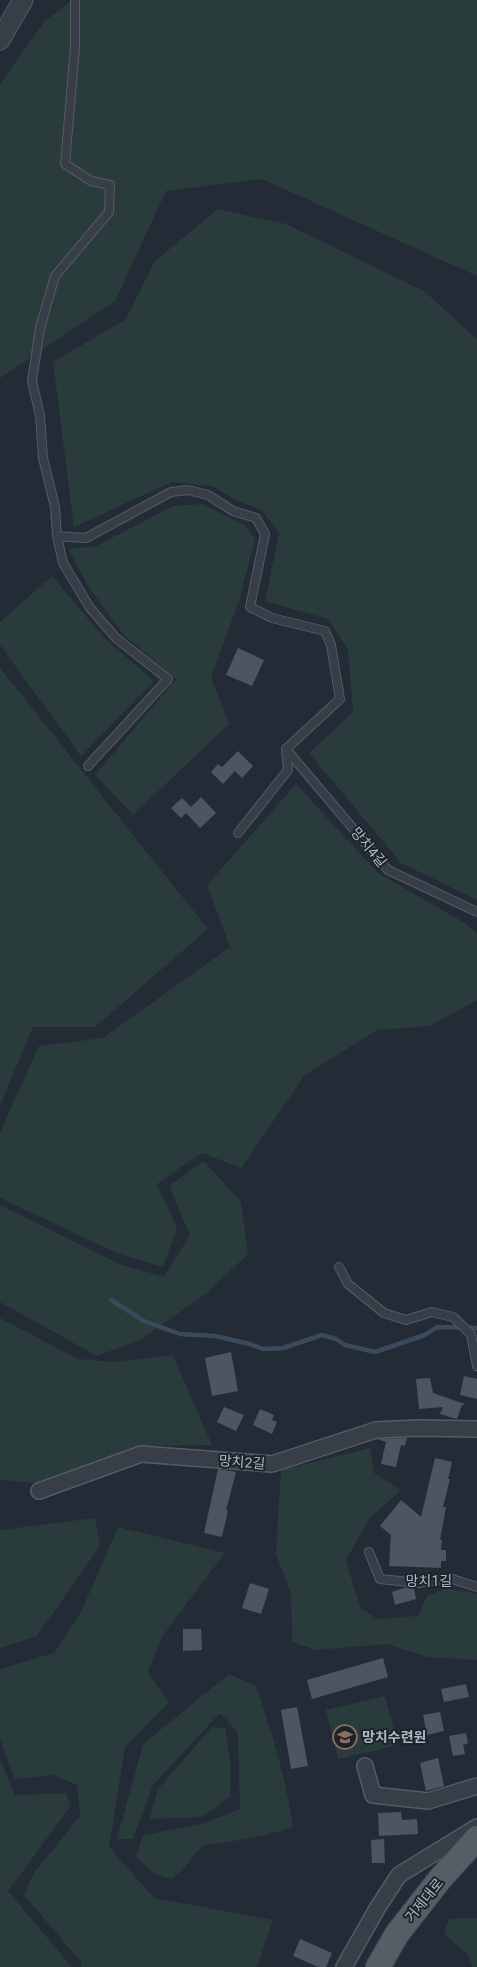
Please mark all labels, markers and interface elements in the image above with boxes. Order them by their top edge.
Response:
street label: 망치4길 [348,824,390,870]
street label: 망치2길 [218,1452,266,1472]
street label: 망치1길 [406,1573,452,1589]
school or university icon: 망치수련원 [332,1724,358,1750]
place label: 망치수련원 [362,1729,426,1745]
street label: 거제대로 [402,1875,447,1925]

